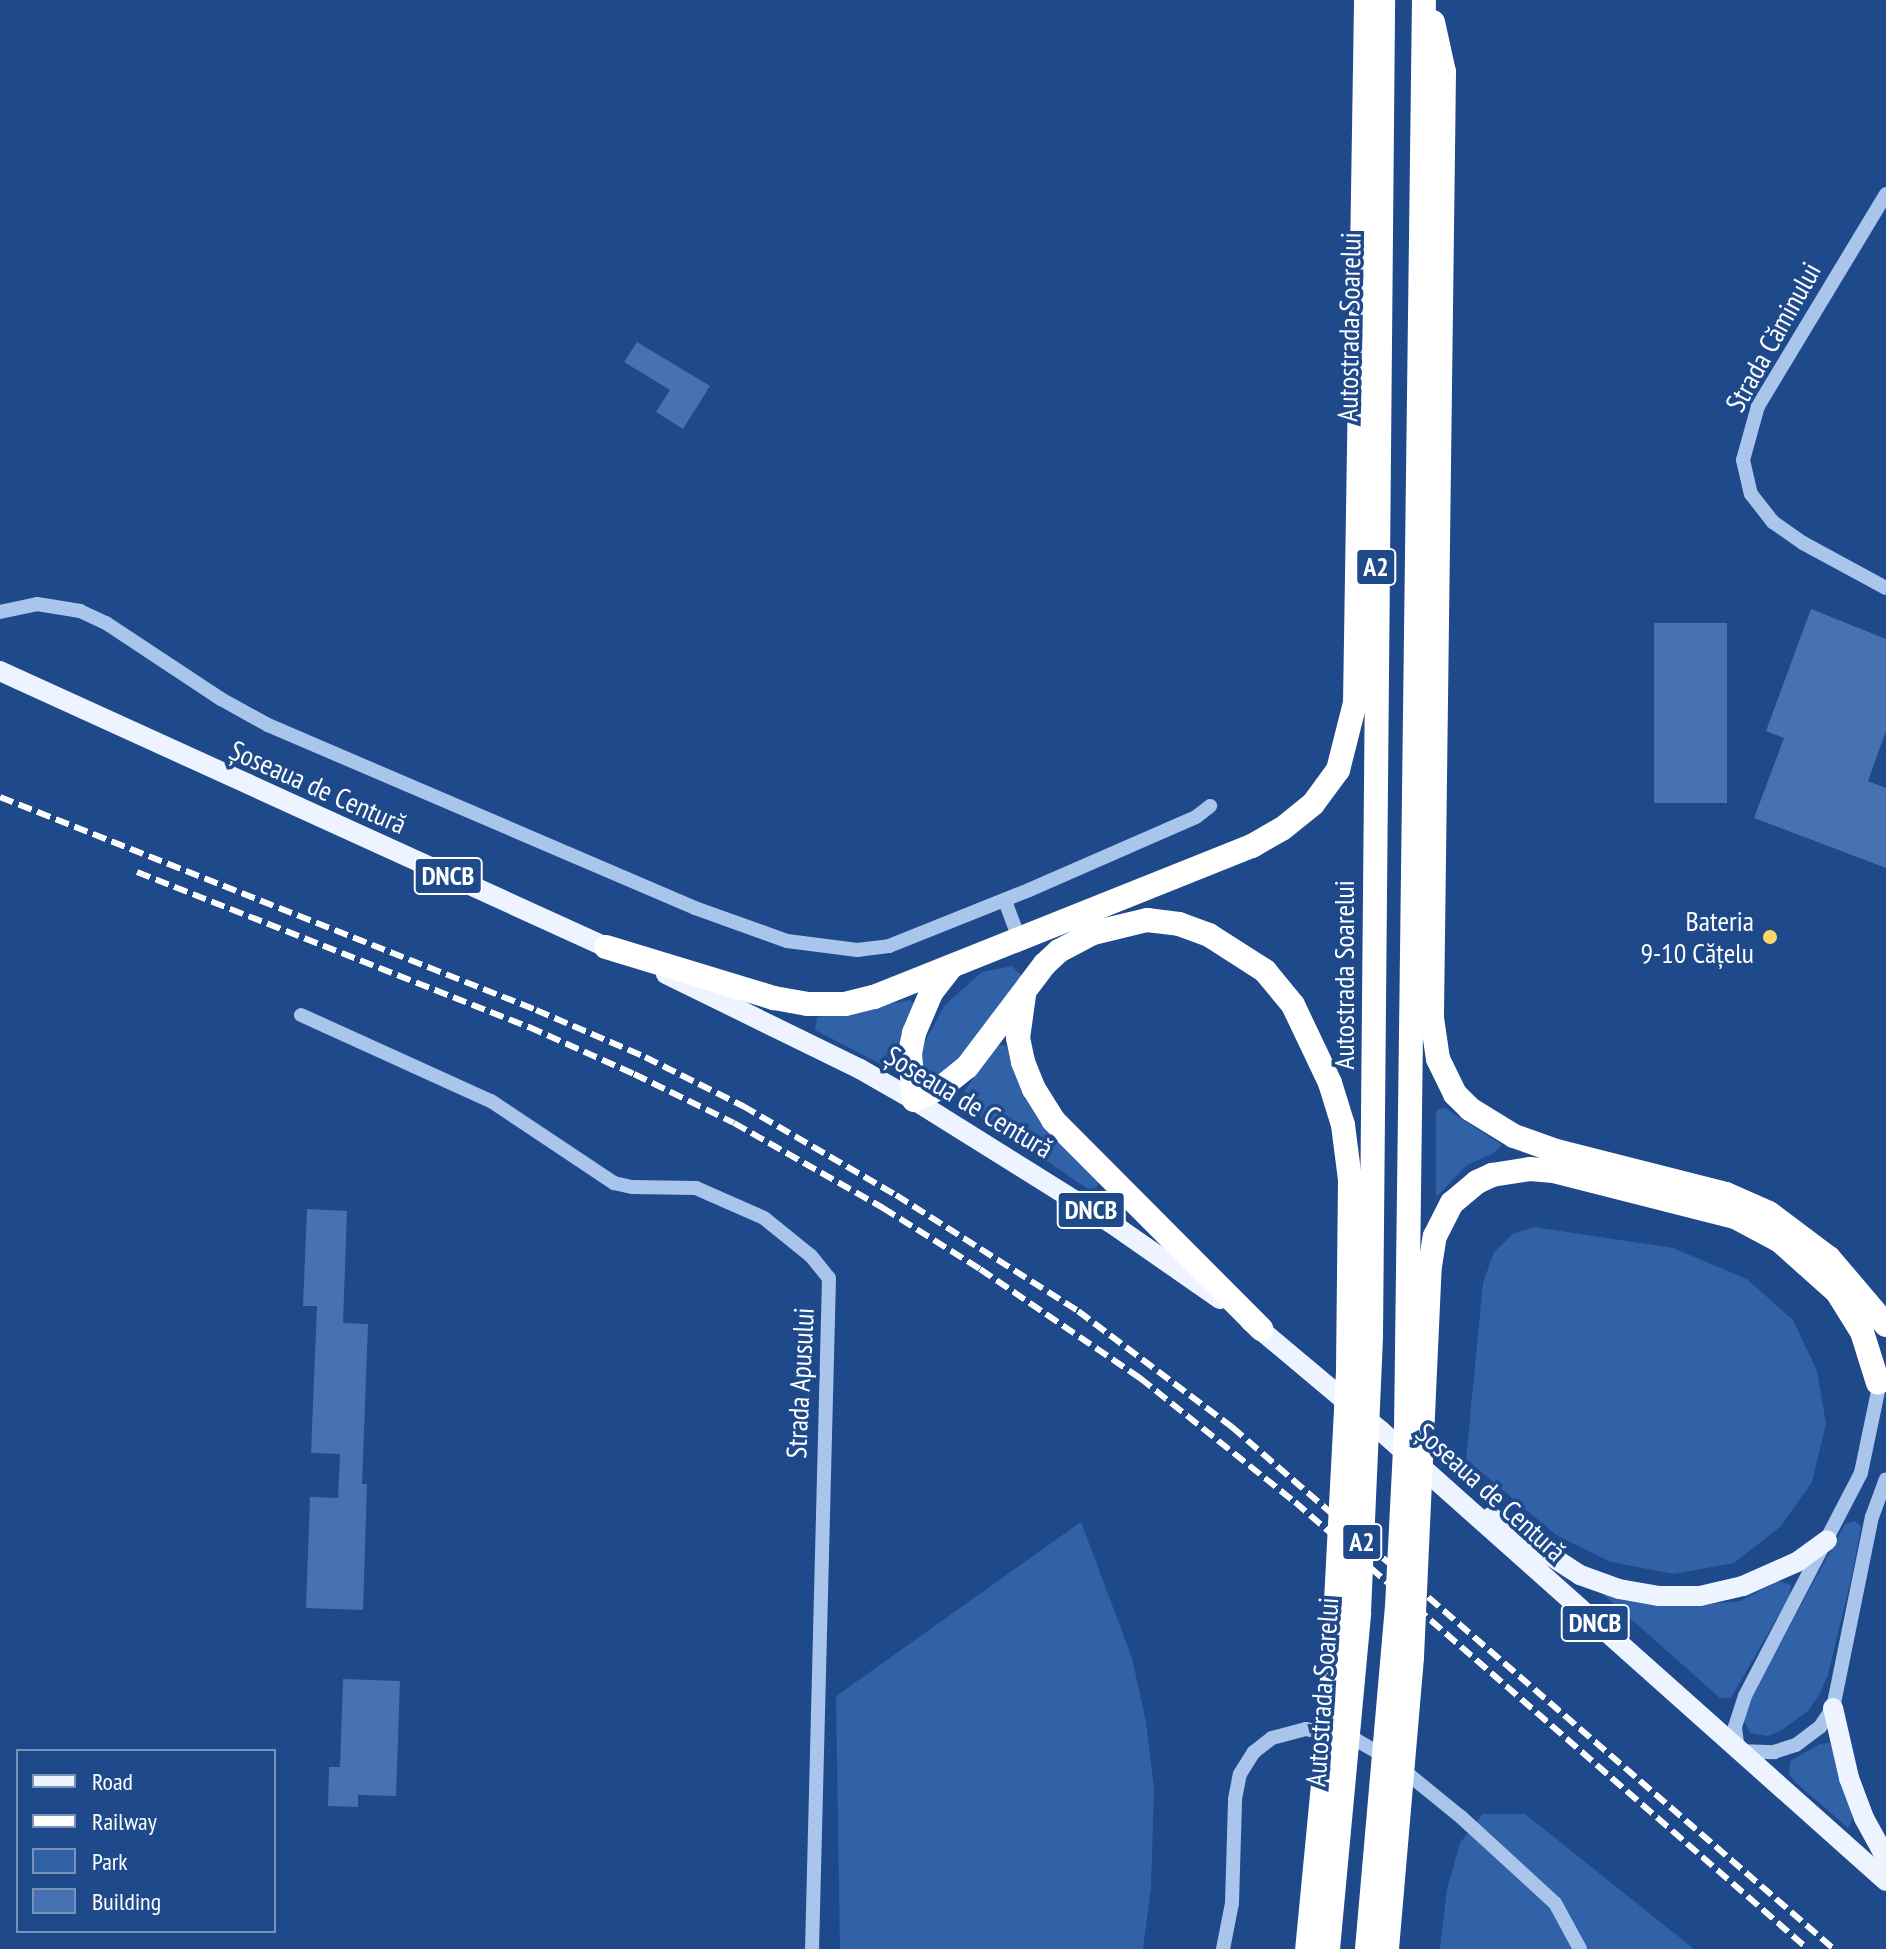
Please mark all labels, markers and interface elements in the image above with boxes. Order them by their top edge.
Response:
street label: Autostrada Soarelui [1331,232,1367,422]
street label: Strada Căminului [1718,257,1828,417]
road number: A2 [1354,545,1398,589]
street label: Șoseaua de Centură [224,733,412,841]
road number: DNCB [412,854,484,898]
street label: Autostrada Soarelui [1327,880,1361,1070]
place label: Bateria 9-10 Cățelu [1640,904,1754,970]
marker: Bateria 9-10 Cățelu [1761,928,1779,946]
street label: Șoseaua de Centură [879,1039,1059,1165]
road number: DNCB [1055,1188,1127,1232]
street label: Strada Apusului [779,1306,821,1460]
street label: Șoseaua de Centură [1409,1416,1573,1568]
road number: A2 [1340,1520,1384,1564]
street label: Autostrada Soarelui [1299,1596,1345,1788]
road number: DNCB [1559,1601,1631,1645]
legend [16,1749,276,1933]
text: Road [92,1766,133,1797]
text: Railway [92,1806,157,1837]
text: Park [92,1846,128,1877]
text: Building [92,1886,161,1917]

